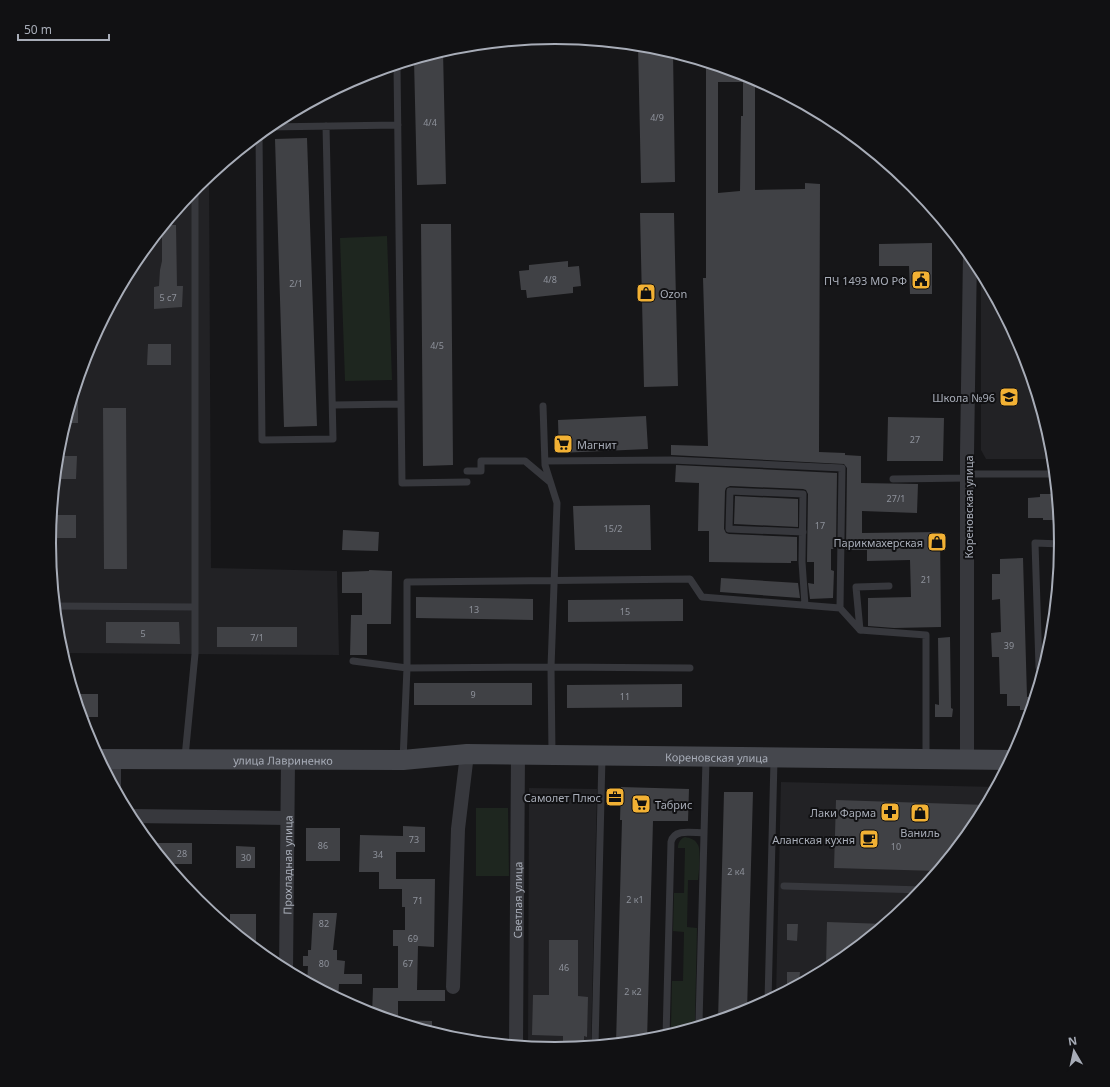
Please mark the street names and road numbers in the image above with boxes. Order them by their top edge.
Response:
street label: Кореновская улица [961,456,976,558]
street label: Кореновская улица [665,749,768,765]
street label: улица Лавриненко [233,752,333,767]
street label: Прохладная улица [279,815,295,915]
street label: Светлая улица [509,861,525,939]

